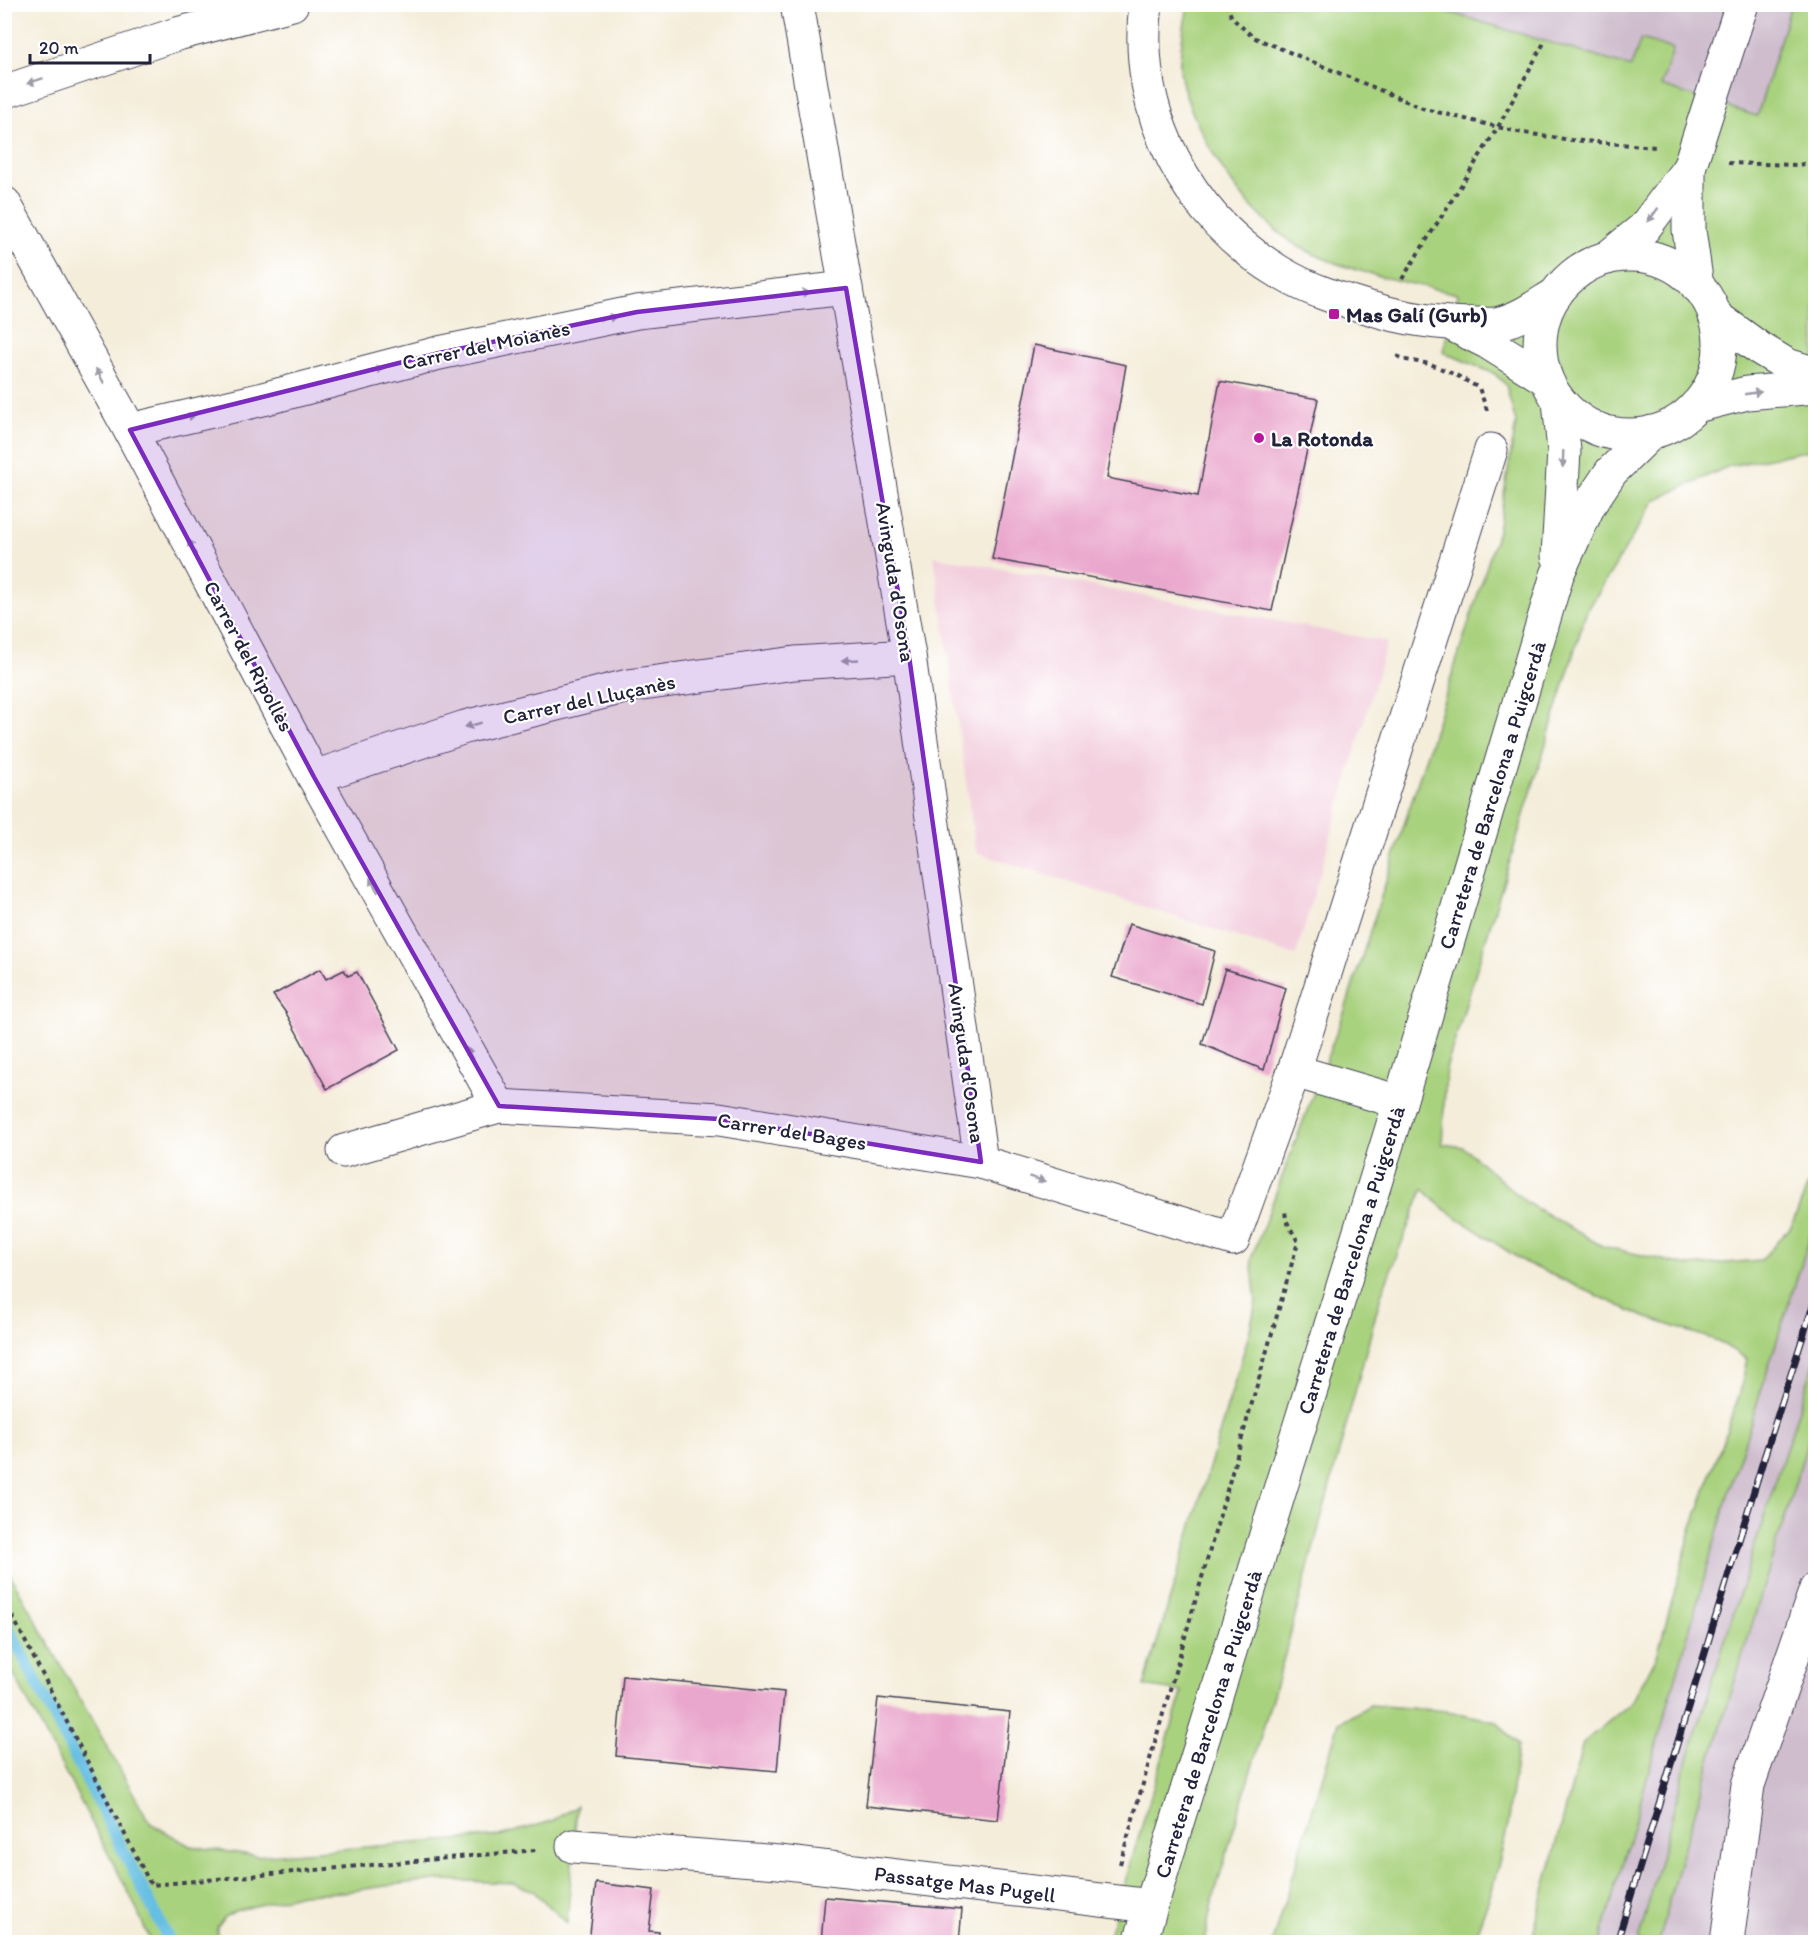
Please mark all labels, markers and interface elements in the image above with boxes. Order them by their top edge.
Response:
scale bar [30,27,150,65]
text: 20 m [39,37,79,59]
one-way arrow [26,77,44,87]
one-way arrow [1648,207,1660,222]
one-way arrow [791,288,810,298]
place label: Mas Galí (Gurb) [1346,302,1488,328]
marker: Mas Galí (Gurb) [1327,307,1341,321]
one-way arrow [598,313,617,323]
street label: Carrer del Moianès [400,315,572,375]
one-way arrow [367,364,385,374]
one-way arrow [95,367,105,384]
one-way arrow [1744,388,1763,398]
one-way arrow [178,411,196,421]
place label: La Rotonda [1271,426,1374,451]
marker: La Rotonda [1252,431,1266,445]
one-way arrow [1558,449,1568,468]
street label: Avinguda d'Osona [871,500,921,664]
one-way arrow [187,539,197,556]
street label: Carrer del Ripollès [199,576,299,736]
street label: Carretera de Barcelona a Puigcerdà [1433,638,1551,952]
one-way arrow [841,655,860,664]
street label: Carrer del Lluçanès [500,669,678,729]
one-way arrow [464,720,482,730]
one-way arrow [369,877,379,894]
street label: Avinguda d'Osona [943,981,991,1145]
one-way arrow [465,1046,475,1063]
street label: Carretera de Barcelona a Puigcerdà [1292,1103,1410,1417]
street label: Carrer del Bages [716,1107,868,1155]
one-way arrow [1028,1175,1046,1184]
street label: Carretera de Barcelona a Puigcerdà [1149,1567,1267,1881]
street label: Passatge Mas Pugell [873,1860,1057,1908]

